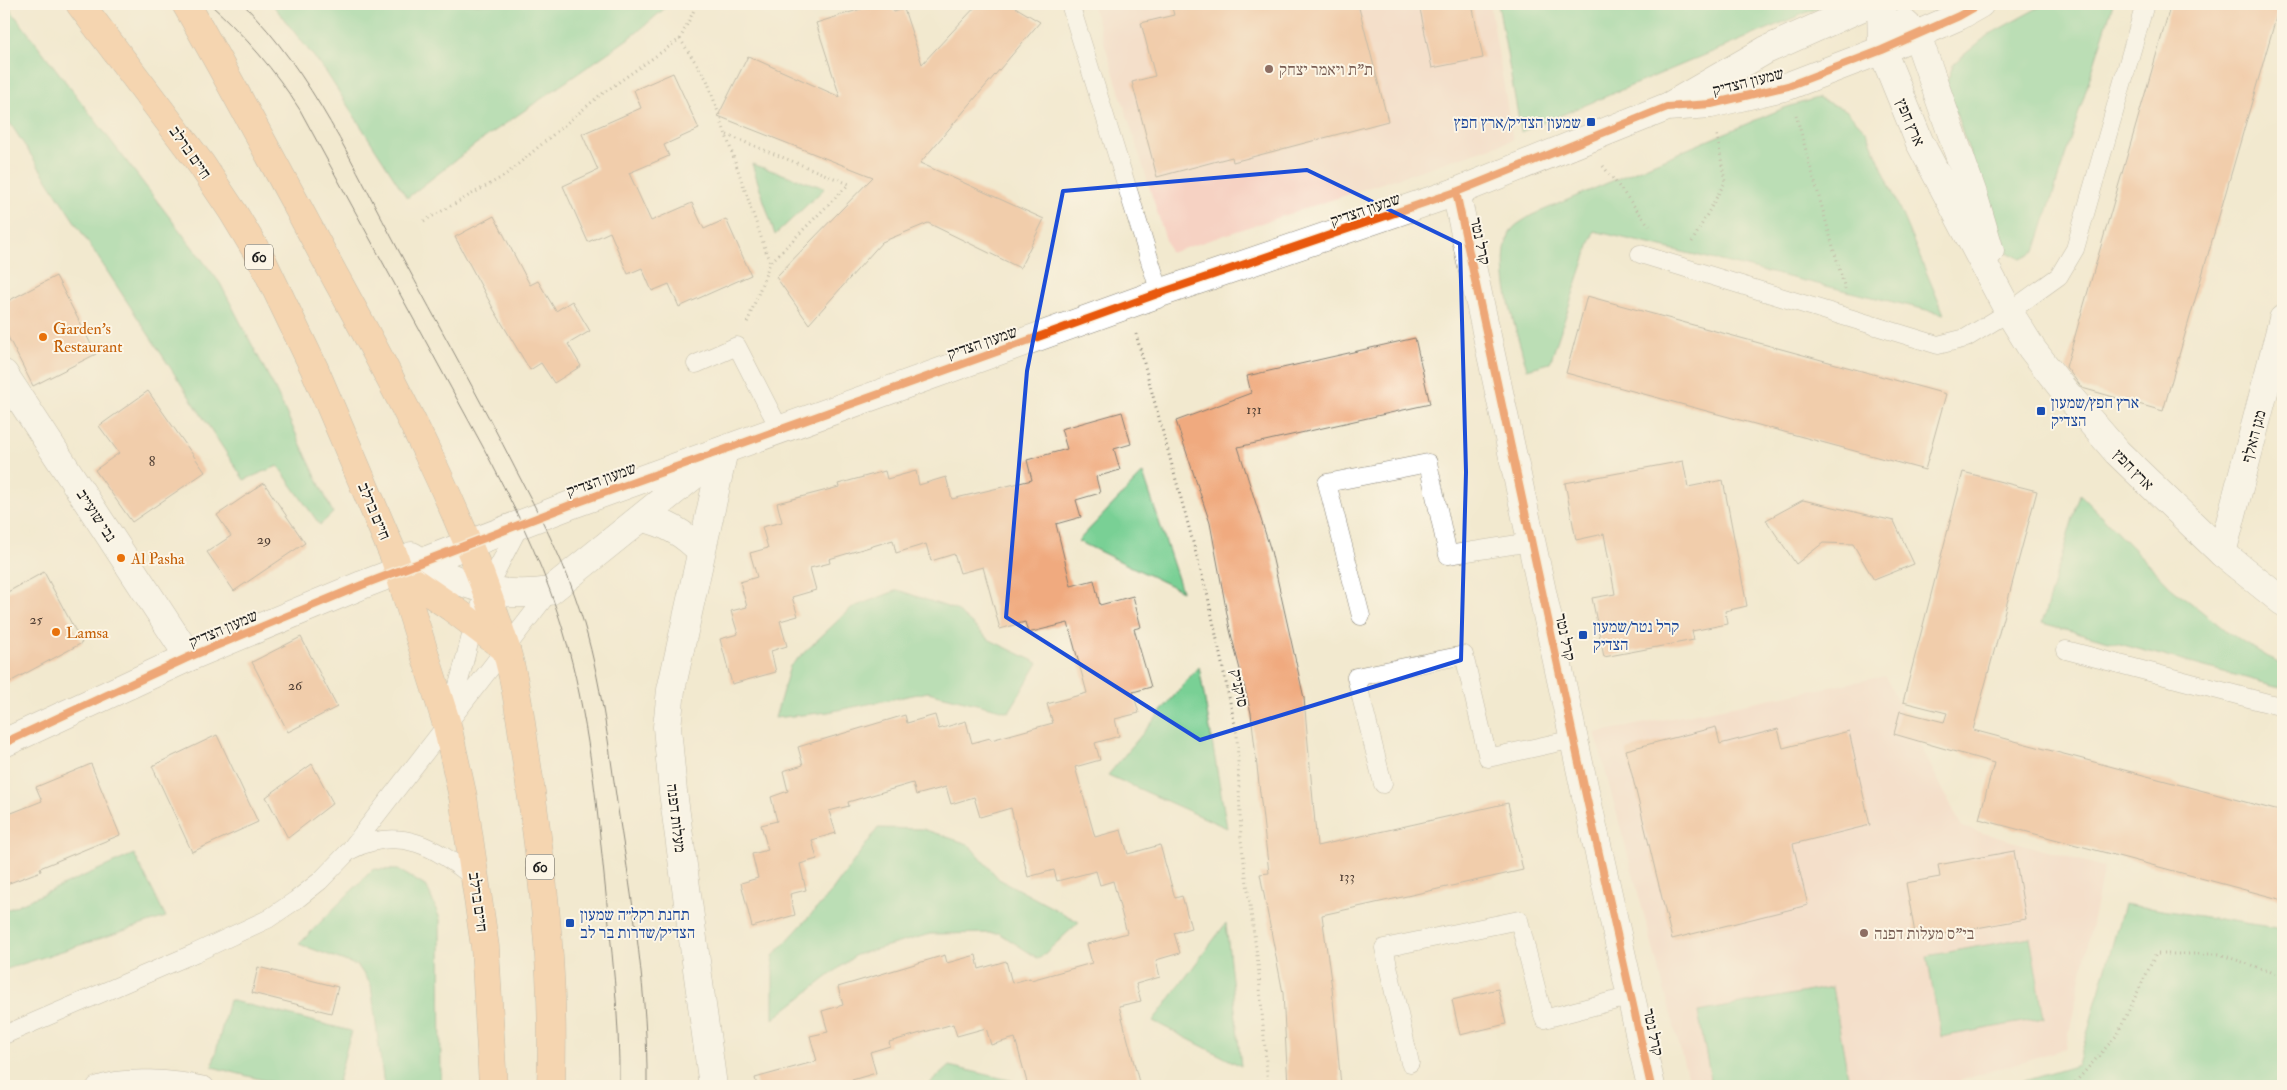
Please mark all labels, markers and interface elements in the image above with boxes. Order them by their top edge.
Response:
place label: ת"ת ויאמר יצחק [1279,60,1373,80]
marker: ת"ת ויאמר יצחק [1263,63,1275,75]
street label: שמעון הצדיק [1710,63,1786,101]
street label: ארץ חפץ [1891,95,1929,149]
place label: שמעון הצדיק/ארץ חפץ [1454,113,1581,133]
marker: שמעון הצדיק/ארץ חפץ [1585,116,1597,128]
street label: חיים ברלב [165,122,216,183]
street label: שמעון הצדיק [1328,189,1403,231]
street label: קרל נטר [1465,216,1495,267]
road number: 60 [245,244,273,270]
place label: Garden's Restaurant [53,319,122,357]
street label: שמעון הצדיק [945,322,1020,364]
marker: Garden's Restaurant [37,331,49,343]
place label: ארץ חפץ/שמעון הצדיק [2051,393,2139,431]
house number: 131 [1246,401,1262,418]
marker: ארץ חפץ/שמעון הצדיק [2035,405,2047,417]
street label: מגן האלף [2237,408,2271,465]
street label: ארץ חפץ [2109,445,2158,495]
house number: 8 [149,453,156,470]
street label: שמעון הצדיק [564,458,639,502]
street label: חיים ברלב [353,480,395,543]
street label: נבי שועייב [72,485,121,546]
house number: 29 [257,531,271,548]
place label: Al Pasha [130,549,185,569]
marker: Al Pasha [115,552,127,564]
street label: שמעון הצדיק [186,605,261,652]
house number: 25 [29,611,43,628]
street label: קרל נטר [1550,612,1580,663]
place label: קרל נטר/שמעון הצדיק [1593,617,1679,655]
place label: Lamsa [66,623,109,643]
marker: Lamsa [50,626,62,638]
marker: קרל נטר/שמעון הצדיק [1577,629,1589,641]
street label: סוקניק [1225,667,1253,709]
house number: 26 [288,677,303,694]
street label: מעלות דפנה [662,782,690,854]
road number: 60 [526,854,554,880]
house number: 133 [1339,868,1355,885]
street label: חיים ברלב [464,871,492,933]
place label: תחנת רקל״ה שמעון הצדיק/שדרות בר לב [580,905,695,943]
marker: תחנת רקל״ה שמעון הצדיק/שדרות בר לב [564,917,576,929]
place label: בי"ס מעלות דפנה [1874,924,1975,944]
marker: בי"ס מעלות דפנה [1858,927,1870,939]
street label: קרל נטר [1638,1007,1668,1058]

